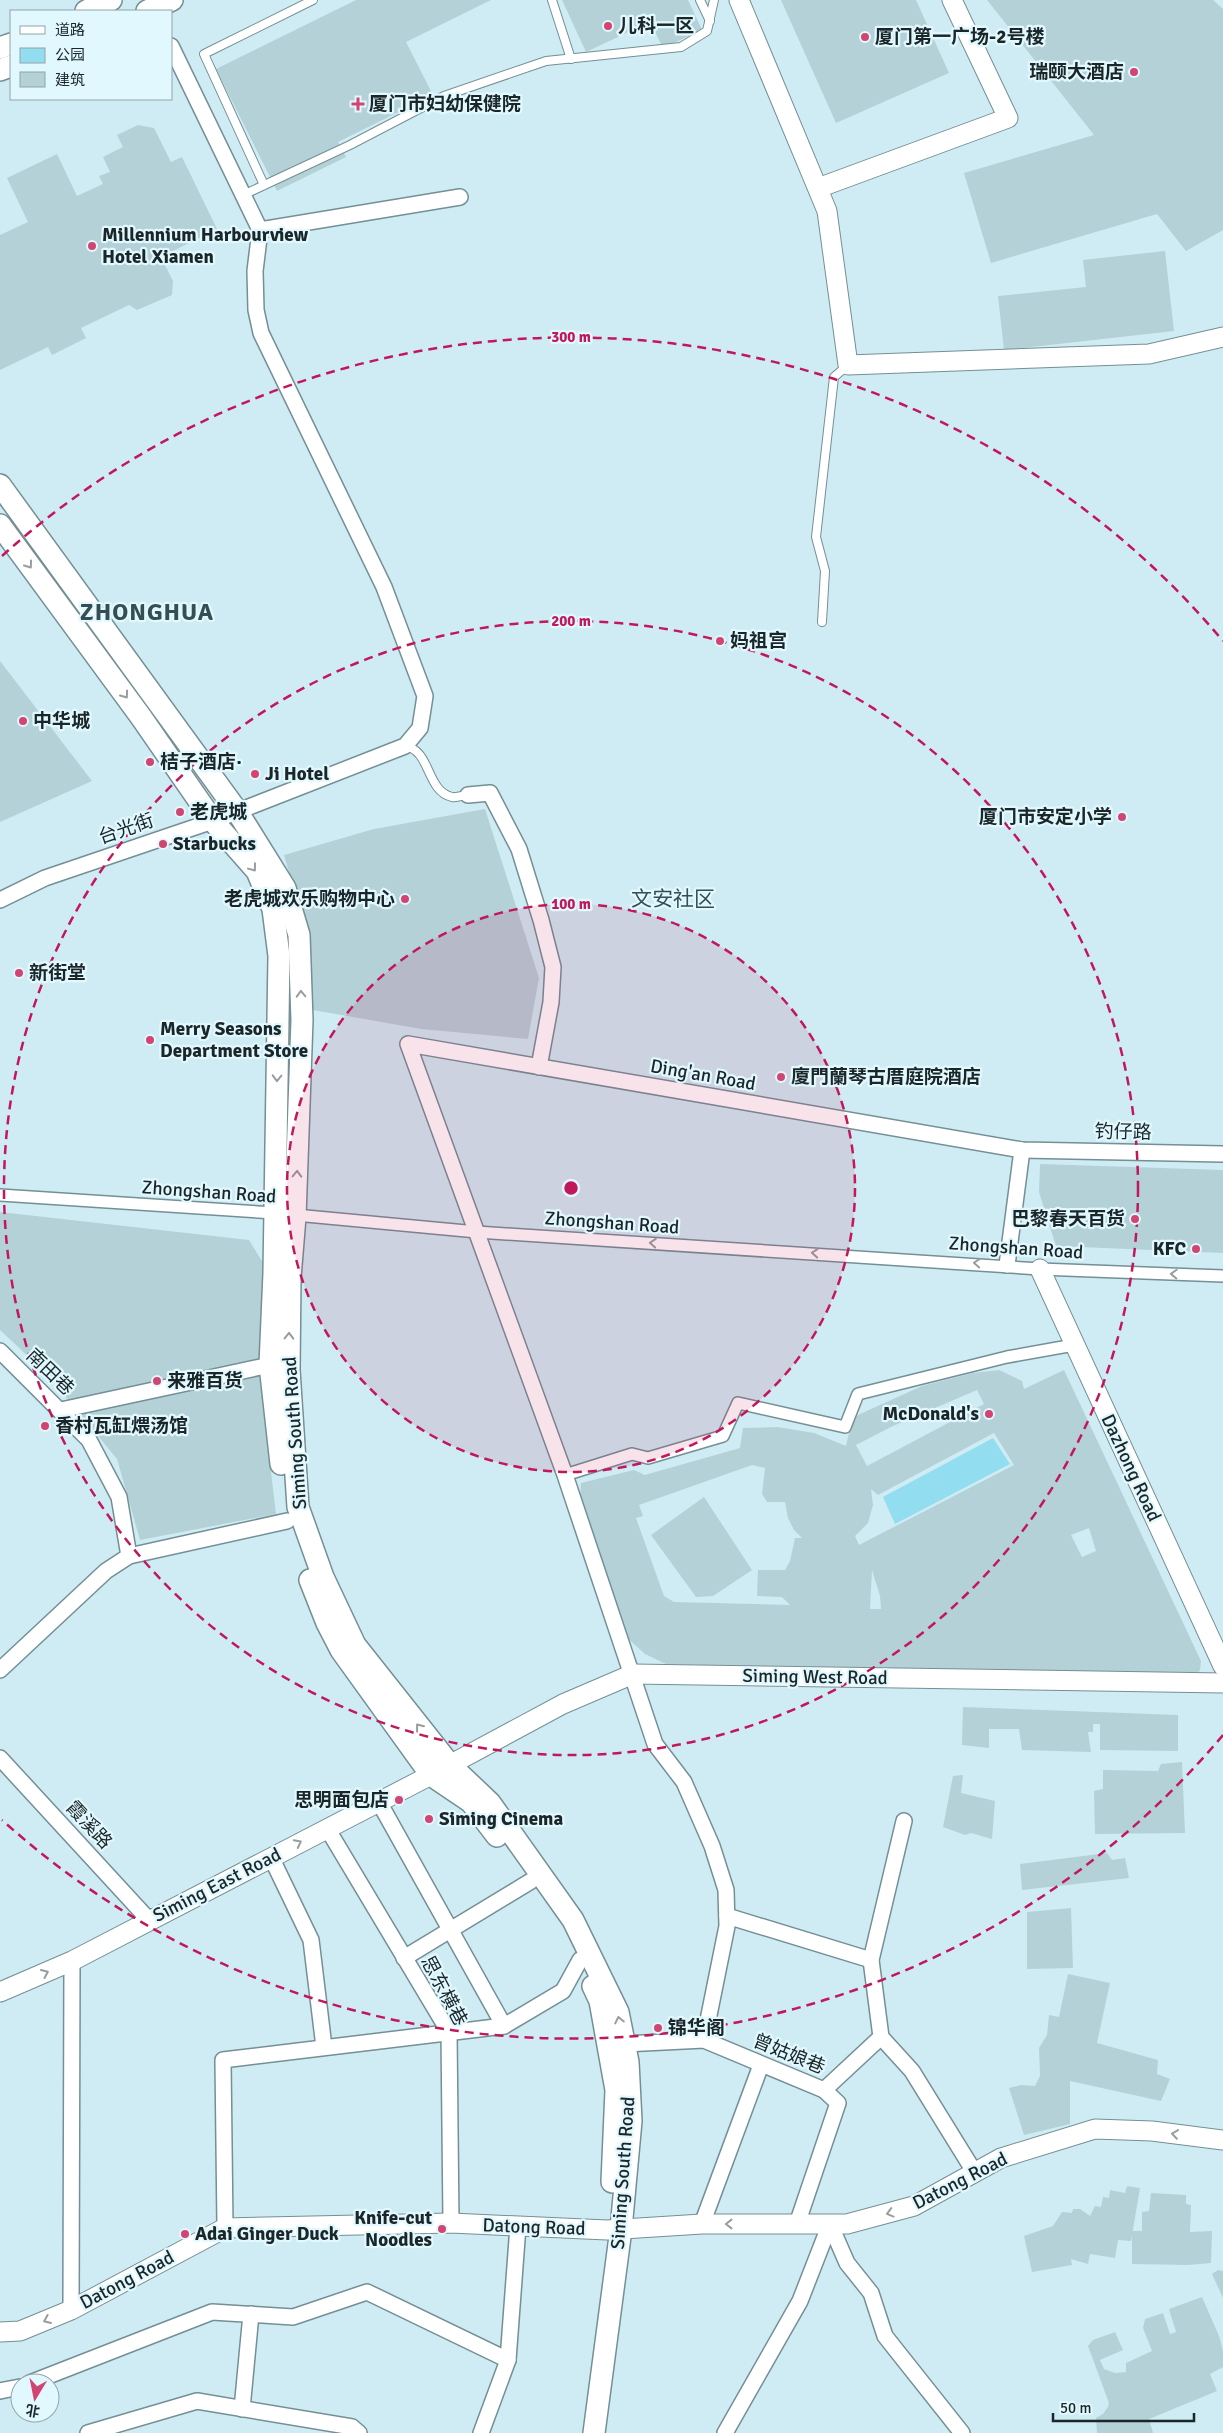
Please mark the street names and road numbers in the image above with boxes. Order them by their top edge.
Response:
street label: 台光街 [95,808,157,850]
street label: Ding'an Road [648,1054,758,1096]
street label: 钓仔路 [1094,1120,1152,1144]
street label: Zhongshan Road [141,1175,277,1209]
street label: Zhongshan Road [544,1206,680,1240]
street label: Zhongshan Road [948,1231,1084,1265]
street label: 南田巷 [21,1344,79,1400]
street label: Siming South Road [278,1356,312,1510]
street label: Dazhong Road [1096,1410,1166,1526]
street label: Siming West Road [742,1664,888,1690]
street label: 霞溪路 [61,1796,117,1854]
street label: Siming East Road [149,1842,285,1928]
street label: 思东横巷 [416,1952,472,2030]
street label: 曾姑娘巷 [749,2029,829,2079]
street label: Siming South Road [606,2096,640,2250]
street label: Datong Road [909,2147,1011,2215]
street label: Datong Road [482,2213,586,2241]
street label: Datong Road [76,2245,178,2315]

